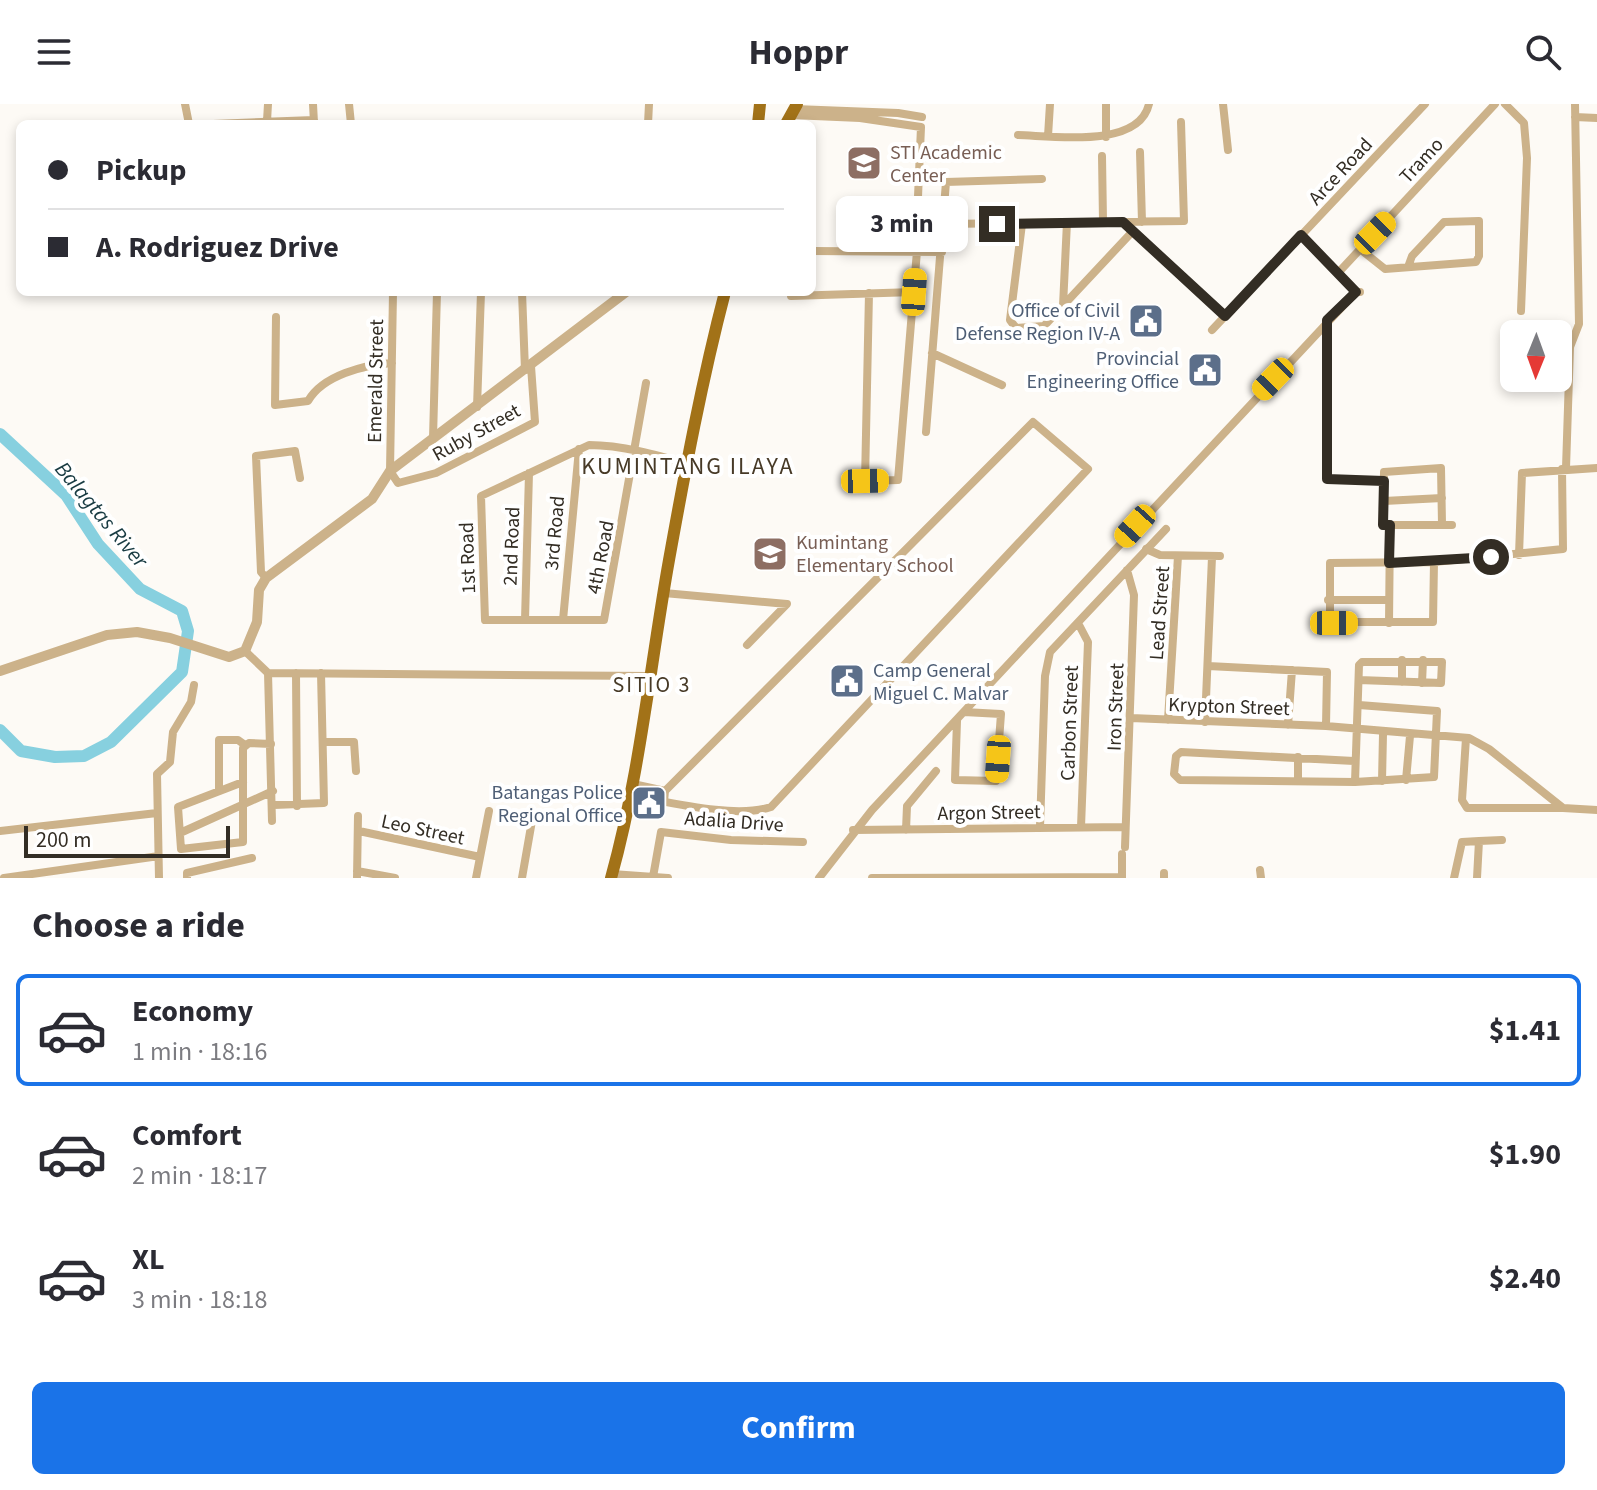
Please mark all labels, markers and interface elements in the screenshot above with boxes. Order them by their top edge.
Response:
text: Hoppr [749,27,848,78]
icon: menu [32,30,76,74]
icon: search [1521,30,1565,74]
street label: Tramo [1393,131,1450,190]
street label: Arce Road [1302,132,1379,212]
place label: STI Academic Center [890,139,1002,190]
school or university icon: STI Academic Center [845,144,883,182]
text: Pickup [96,149,186,192]
callout: 3 min [837,196,969,252]
text: 3 min [870,205,934,242]
route end [979,206,1015,242]
car [1350,207,1400,259]
text: A. Rodriguez Drive [96,226,339,269]
car [900,267,928,317]
place label: Office of Civil Defense Region IV-A [955,297,1120,348]
public building icon: Office of Civil Defense Region IV-A [1127,302,1165,340]
street label: Emerald Street [361,319,391,443]
north arrow [1500,320,1572,392]
map controls [1500,320,1572,392]
place label: Provincial Engineering Office [1027,345,1179,396]
public building icon: Provincial Engineering Office [1186,351,1224,389]
car [1248,353,1298,405]
street label: Ruby Street [427,397,526,469]
district label: KUMINTANG ILAYA [581,449,795,484]
water label: Balagtas River [47,454,156,576]
car [841,469,889,493]
street label: 3rd Road [538,495,572,572]
car [1110,500,1160,552]
street label: 2nd Road [497,506,527,586]
street label: 4th Road [580,518,622,596]
street label: 1st Road [453,522,483,594]
place label: Kumintang Elementary School [796,529,954,580]
school or university icon: Kumintang Elementary School [751,535,789,573]
route start [1473,539,1509,575]
street label: Lead Street [1143,565,1177,661]
car [1310,611,1358,635]
place label: Camp General Miguel C. Malvar [873,657,1009,708]
public building icon: Camp General Miguel C. Malvar [828,662,866,700]
street label: Iron Street [1100,662,1132,751]
street label: Carbon Street [1054,665,1086,781]
district label: SITIO 3 [612,669,692,701]
street label: Krypton Street [1168,691,1290,723]
car [984,734,1012,784]
place label: Batangas Police Regional Office [492,779,623,830]
public building icon: Batangas Police Regional Office [630,784,668,822]
street label: Argon Street [937,798,1041,828]
street label: Adalia Drive [683,805,785,839]
street label: Leo Street [379,808,467,852]
scale bar [24,822,230,858]
text: 200 m [36,824,91,856]
text: Choose a ride [32,900,245,951]
text: Economy [132,990,253,1033]
icon: car [36,994,108,1066]
text: $1.41 [1489,1009,1561,1052]
text: 1 min · 18:16 [132,1033,267,1070]
text: Comfort [132,1114,242,1157]
icon: car [36,1118,108,1190]
text: $1.90 [1489,1133,1561,1176]
text: 2 min · 18:17 [132,1157,267,1194]
text: XL [132,1238,165,1281]
icon: car [36,1242,108,1314]
text: $2.40 [1489,1257,1561,1300]
text: 3 min · 18:18 [132,1281,267,1318]
button: Confirm [32,1382,1565,1474]

